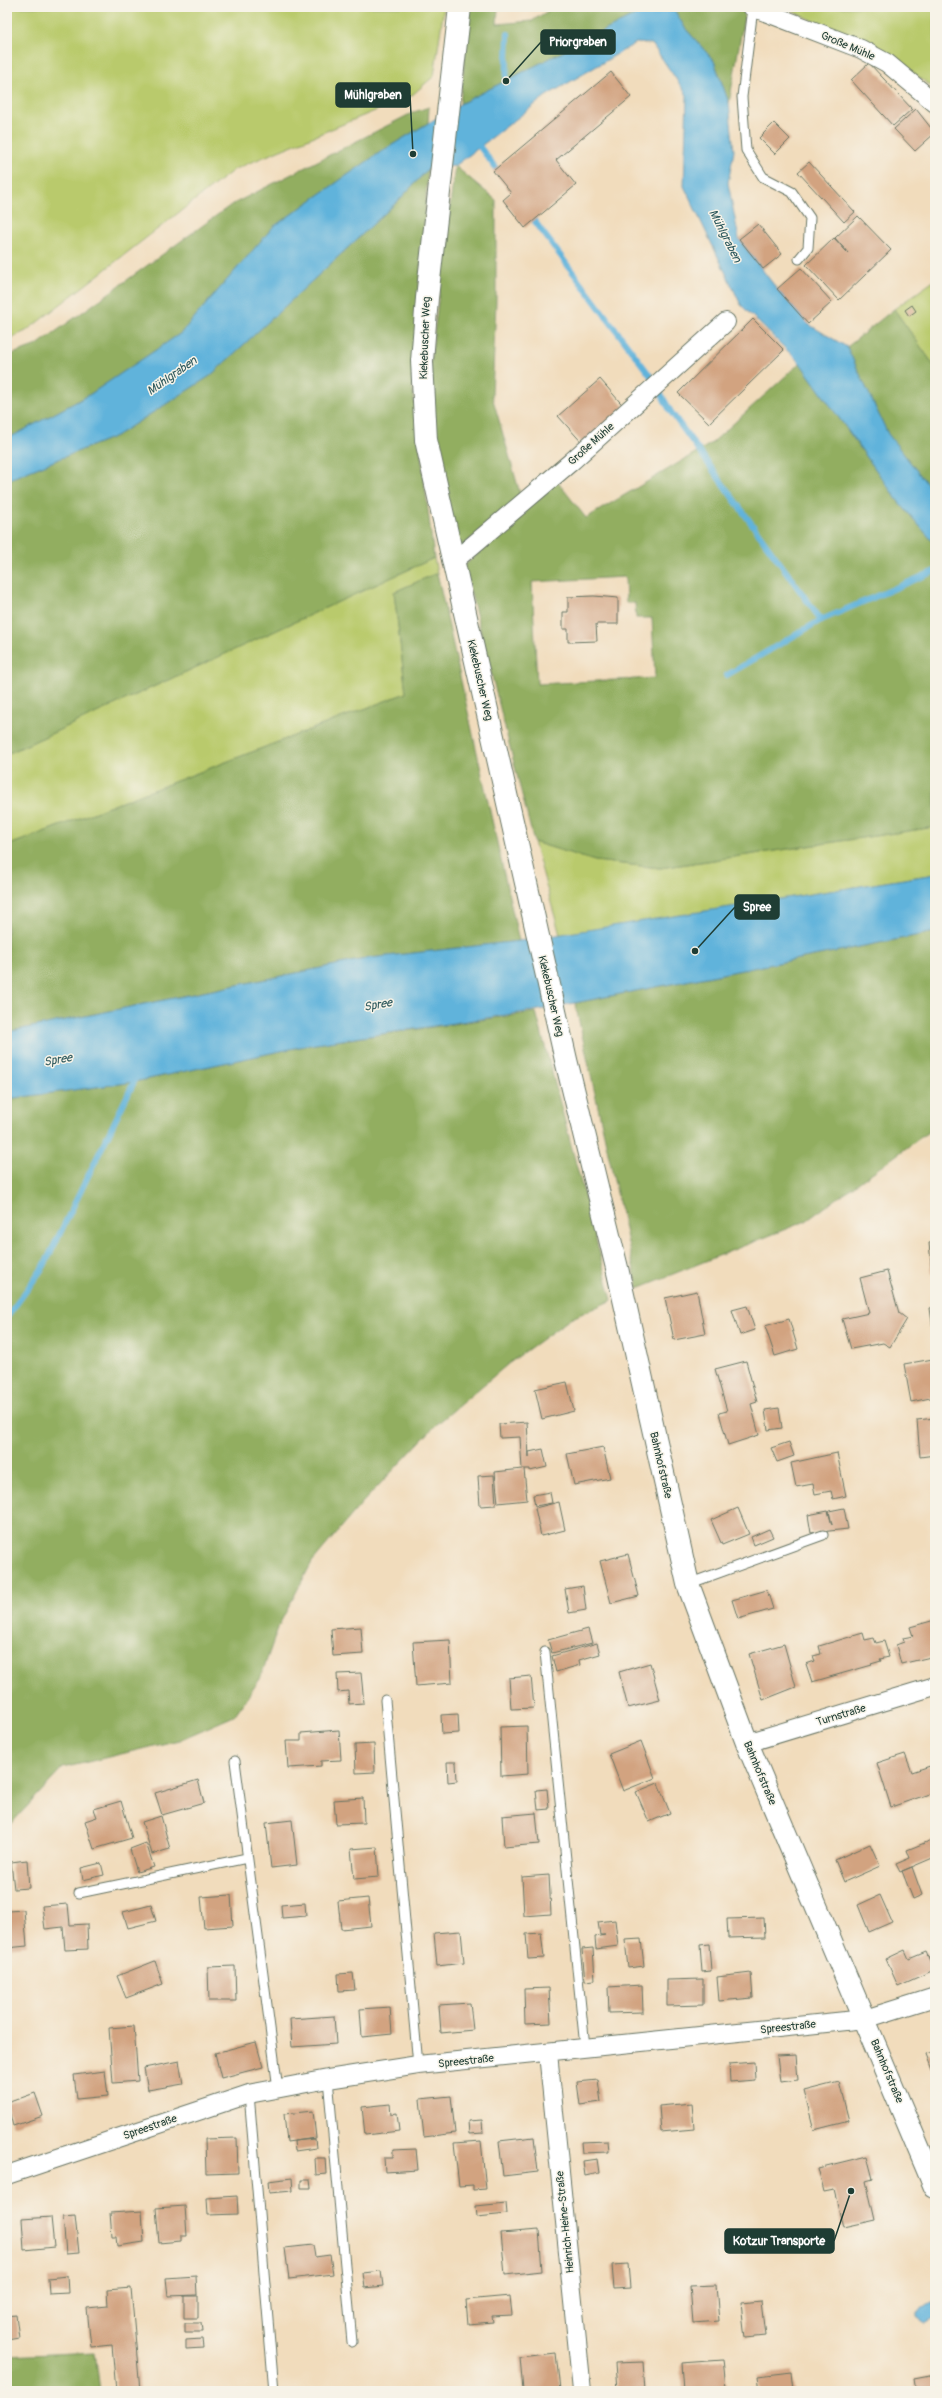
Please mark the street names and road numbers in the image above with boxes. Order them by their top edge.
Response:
street label: Große Mühle [819,29,878,63]
street label: Kiekebuscher Weg [417,296,433,380]
street label: Große Mühle [565,420,617,468]
street label: Kiekebuscher Weg [464,638,496,722]
street label: Kiekebuscher Weg [535,954,567,1038]
street label: Bahnhofstraße [647,1430,675,1500]
street label: Turnstraße [815,1701,868,1729]
street label: Bahnhofstraße [741,1739,780,1807]
street label: Spreestraße [759,2018,817,2036]
street label: Bahnhofstraße [868,2037,907,2105]
street label: Spreestraße [437,2052,495,2070]
street label: Spreestraße [121,2112,179,2142]
street label: Heinrich-Heine-Straße [553,2170,577,2274]

